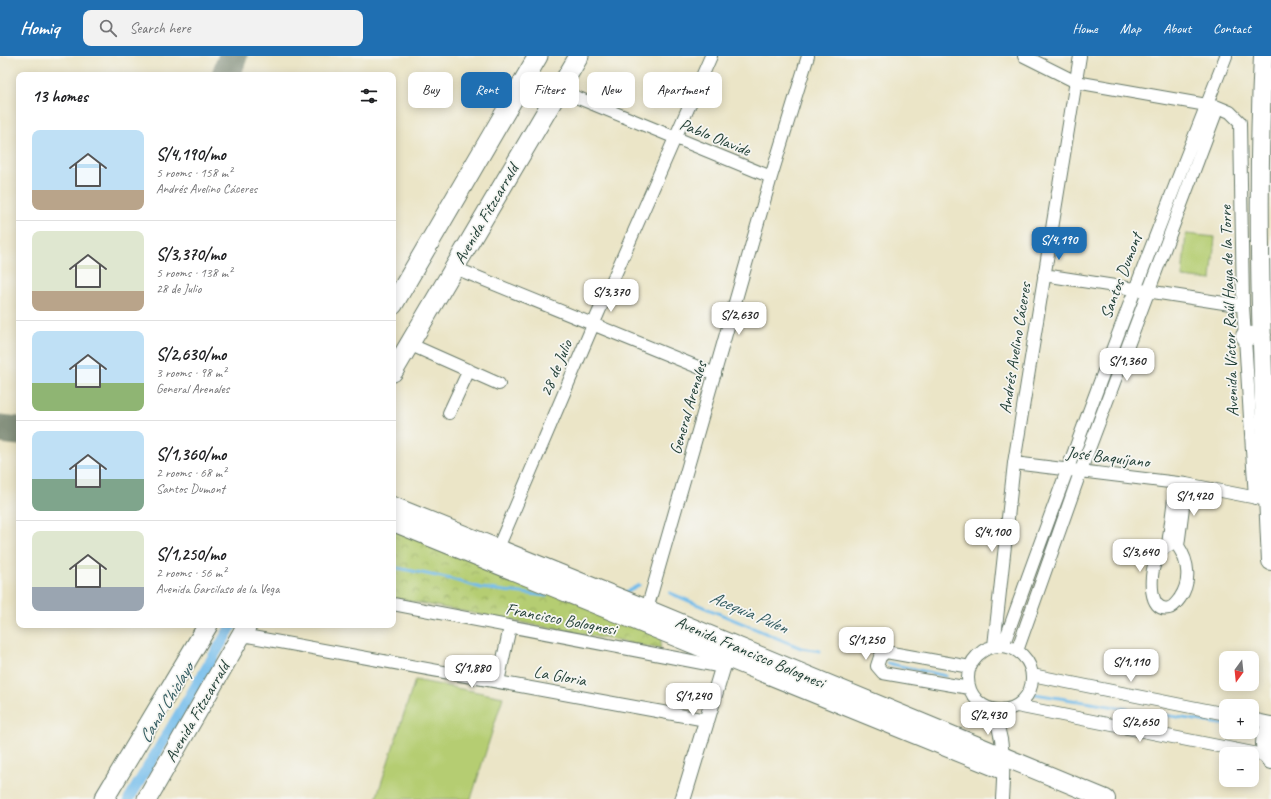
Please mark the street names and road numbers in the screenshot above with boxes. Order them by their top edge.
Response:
street label: Pablo Olavide [677,113,755,161]
street label: Avenida Fitzcarrald [449,158,524,268]
street label: Avenida Víctor Raúl Haya de la Torre [1215,204,1243,417]
street label: Santos Dumont [1095,228,1148,322]
street label: Andrés Avelino Cáceres [994,279,1036,415]
street label: 28 de Julio [535,336,578,399]
street label: General Arenales [665,357,712,457]
street label: José Baquíjano [1064,441,1153,473]
street label: Francisco Bolognesi [504,598,620,640]
street label: Avenida Francisco Bolognesi [672,611,829,694]
street label: Avenida Fitzcarrald [160,656,235,766]
street label: La Gloria [532,661,589,691]

